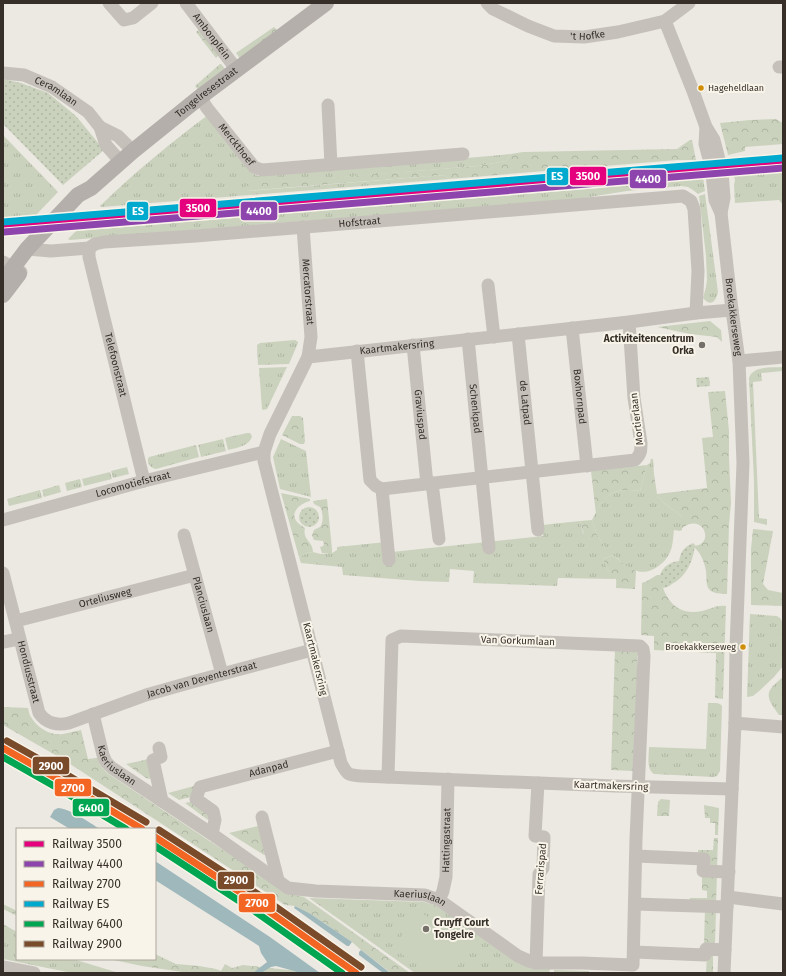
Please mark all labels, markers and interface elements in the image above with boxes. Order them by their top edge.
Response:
street label: Ambonplein [190,11,233,62]
street label: 't Hofke [570,28,606,43]
street label: Tongelresestraat [173,65,240,120]
street label: Ceramlaan [33,74,80,109]
marker: Hageheldlaan [696,83,706,93]
place label: Hageheldlaan [708,83,764,93]
street label: Merckthoef [216,121,257,169]
line badge: 3500 [569,166,607,186]
line badge: ES [546,167,569,186]
line badge: 4400 [629,169,667,189]
text: ES [551,170,564,183]
text: 3500 [575,170,601,183]
text: 4400 [635,173,661,186]
line badge: 3500 [179,198,217,218]
line badge: ES [126,201,149,221]
line badge: 4400 [240,201,278,221]
text: 3500 [185,202,211,215]
text: ES [132,205,145,218]
text: 4400 [246,205,272,218]
street label: Hofstraat [338,215,382,230]
street label: Mercatorstraat [299,258,316,326]
street label: Broekakkerseweg [722,277,744,358]
street label: Telefoonstraat [102,332,129,398]
place label: Activiteitencentrum Orka [603,333,695,357]
street label: Kaartmakersring [359,337,436,357]
marker: Activiteitencentrum Orka [697,340,707,350]
street label: Boxhornpad [570,368,588,425]
street label: de Latpad [517,379,533,426]
street label: Schenkpad [467,383,483,434]
street label: Graviuspad [412,389,429,440]
street label: Mortierlaan [628,392,646,446]
street label: Locomotiefstraat [94,469,172,500]
street label: Planciuslaan [190,575,216,634]
street label: Orteliusweg [78,585,133,611]
street label: Kaartmakersring [300,621,330,697]
street label: Van Gorkumlaan [481,634,555,648]
street label: Hondiusstraat [15,639,42,705]
place label: Broekakkerseweg [665,642,736,652]
marker: Broekakkerseweg [738,642,748,652]
street label: Jacob van Deventerstraat [145,659,258,700]
street label: Kaeriuslaan [95,744,138,788]
line badge: 2900 [32,756,70,775]
street label: Adanpad [248,758,290,780]
text: 2900 [39,760,64,773]
line badge: 2700 [54,778,92,797]
street label: Kaartmakersring [573,779,649,793]
text: 2700 [61,782,85,795]
line badge: 6400 [72,798,110,817]
text: 6400 [78,802,104,815]
street label: Hattingastraat [440,807,453,873]
legend [16,828,156,960]
text: Railway 3500 [52,837,122,851]
street label: Ferrarispad [533,843,549,895]
text: Railway 4400 [52,857,123,871]
line badge: 2900 [217,871,255,890]
text: 2900 [224,874,249,887]
text: Railway 2700 [52,877,121,891]
street label: Kaeriuslaan [393,888,448,909]
line badge: 2700 [238,893,276,913]
text: Railway ES [52,897,110,911]
text: 2700 [245,897,269,910]
text: Railway 6400 [52,917,123,931]
place label: Cruyff Court Tongelre [434,917,489,941]
marker: Cruyff Court Tongelre [421,924,431,934]
text: Railway 2900 [52,937,122,951]

